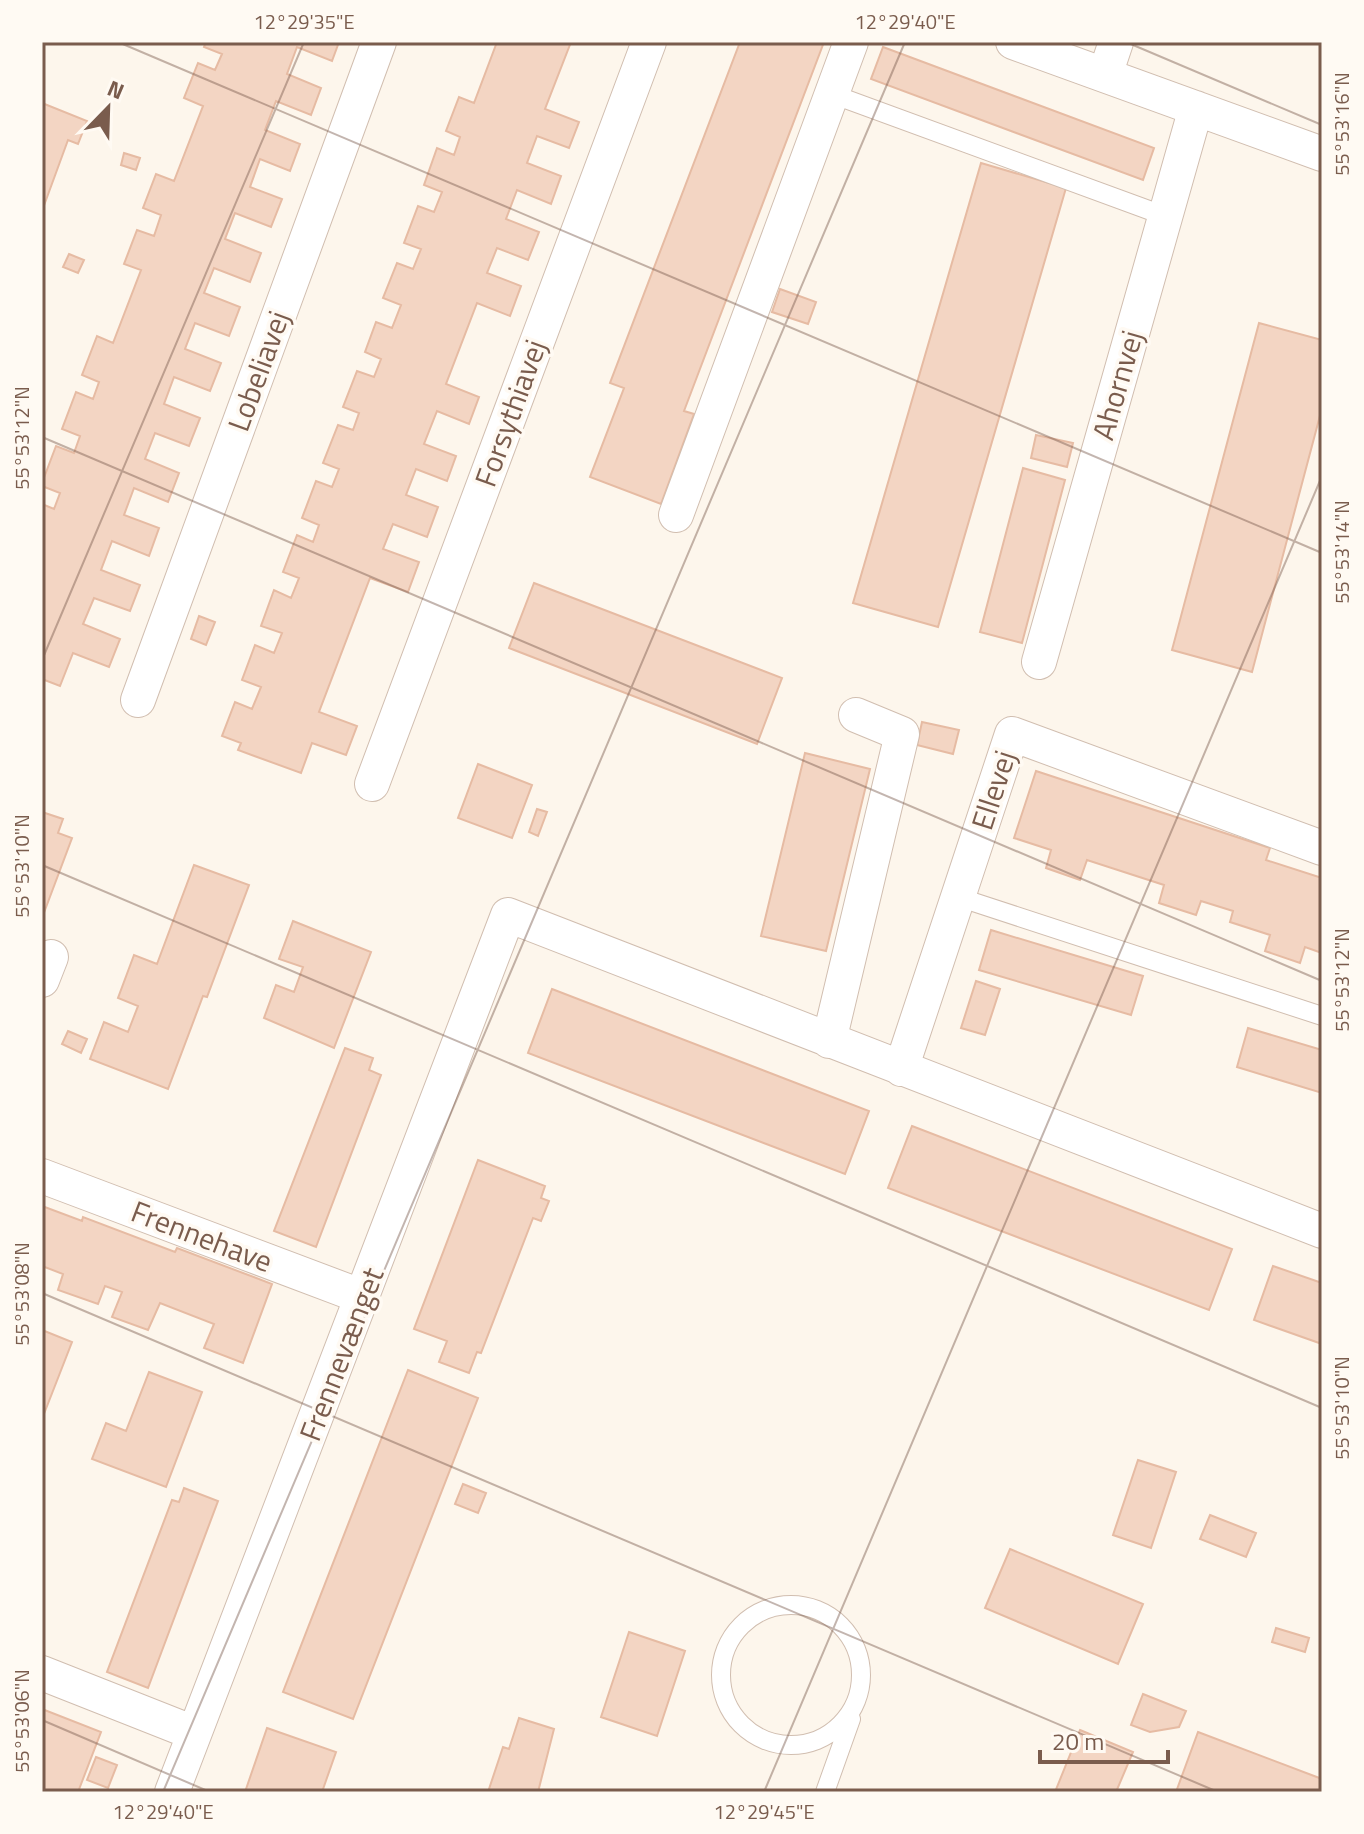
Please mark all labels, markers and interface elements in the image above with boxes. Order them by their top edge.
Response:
text: 12°29'35"E [253,6,355,37]
text: 12°29'40"E [854,6,956,37]
north arrow [68,68,148,148]
text: N [102,71,129,108]
text: 55°53'16"N [1326,72,1357,176]
street label: Lobeliavej [215,304,301,438]
street label: Ahornvej [1079,325,1155,445]
street label: Forsythiavej [462,333,558,493]
text: 55°53'12"N [6,386,37,490]
text: 55°53'14"N [1326,500,1357,604]
street label: Ellevej [959,744,1027,836]
text: 55°53'10"N [6,814,37,918]
text: 55°53'12"N [1326,928,1357,1032]
street label: Frennehave [125,1188,279,1284]
text: 55°53'08"N [6,1242,37,1346]
street label: Frennevænget [287,1260,395,1448]
text: 55°53'10"N [1326,1356,1357,1460]
text: 55°53'06"N [6,1669,37,1773]
scale bar [1040,1714,1168,1764]
text: 20 m [1052,1723,1104,1759]
text: 12°29'40"E [112,1796,214,1827]
text: 12°29'45"E [713,1796,815,1827]

